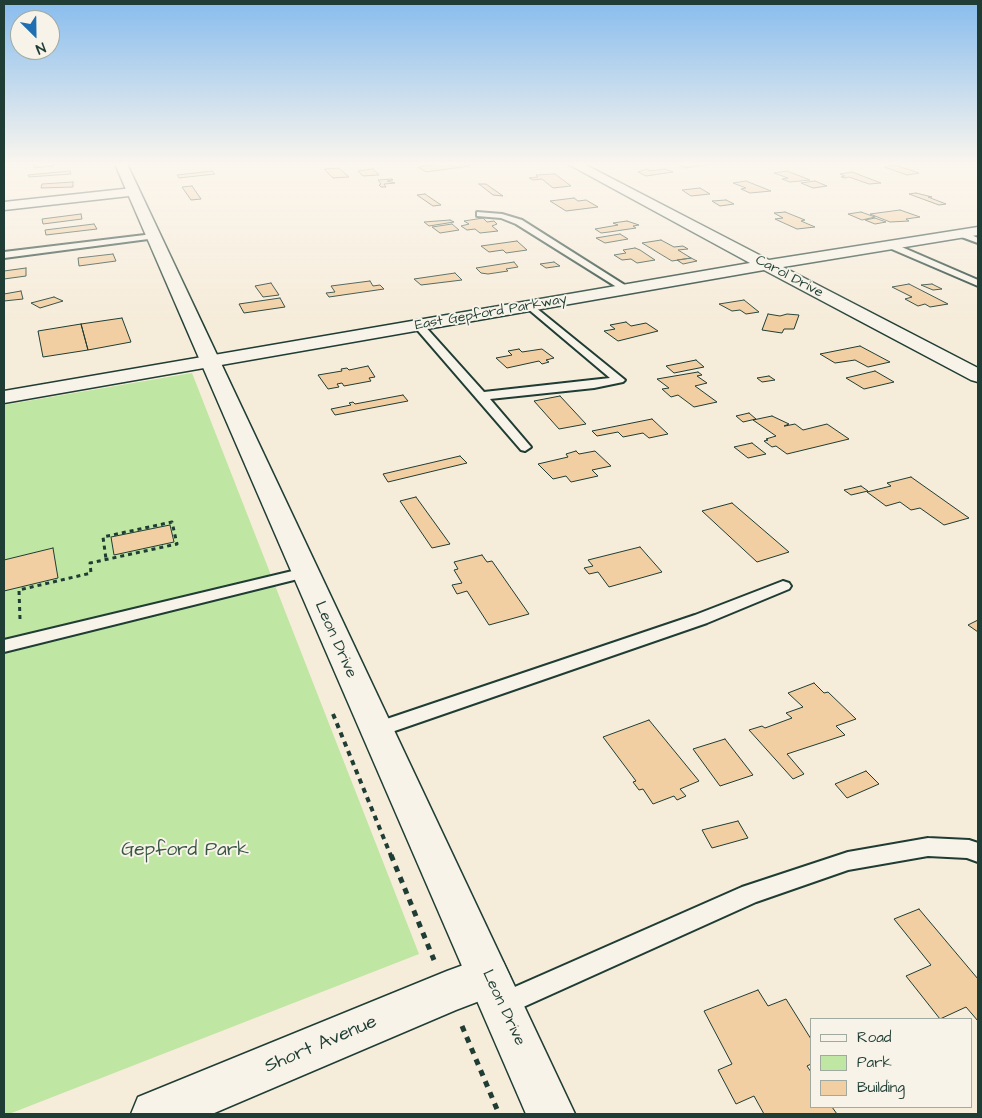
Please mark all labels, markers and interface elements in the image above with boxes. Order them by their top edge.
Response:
north arrow [10,10,60,60]
text: N [33,37,48,59]
street label: Carol Drive [752,252,826,302]
street label: East Gepford Parkway [414,291,568,335]
street label: Leon Drive [310,599,360,681]
park label: Gepford Park [121,840,249,862]
street label: Leon Drive [477,967,529,1049]
street label: Short Avenue [261,1011,381,1079]
legend [810,1018,972,1108]
text: Road [857,1027,891,1048]
text: Park [857,1052,892,1073]
text: Building [857,1077,905,1098]

